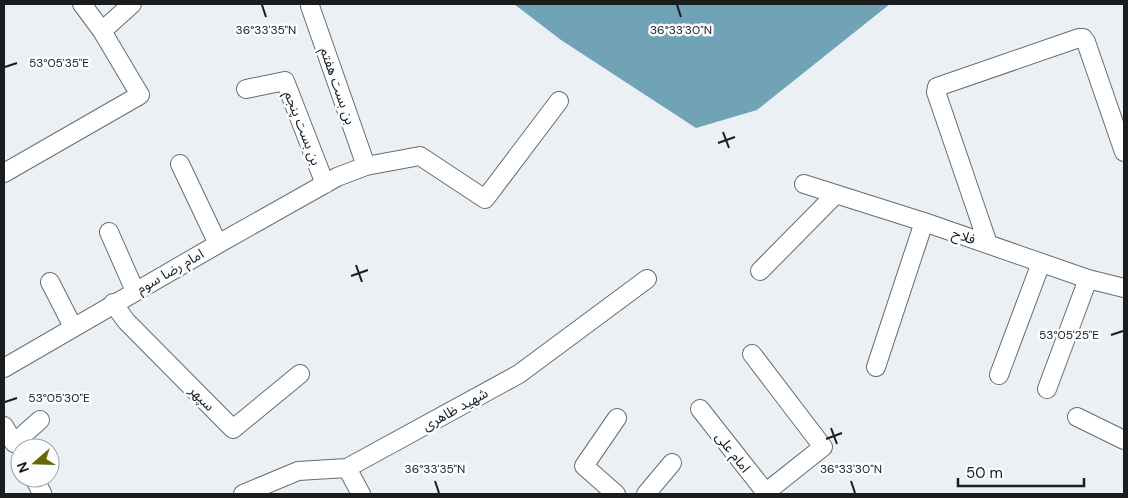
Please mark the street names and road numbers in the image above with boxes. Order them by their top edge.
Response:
street label: بن بست هفتم [315,45,360,128]
street label: بن بست پنجم [279,88,325,169]
street label: فلاح [949,224,978,250]
street label: امام رضا سوم [133,245,208,299]
street label: سپهر [184,381,219,415]
street label: شهید ظاهری [419,384,491,434]
street label: امام علی [710,428,755,477]

